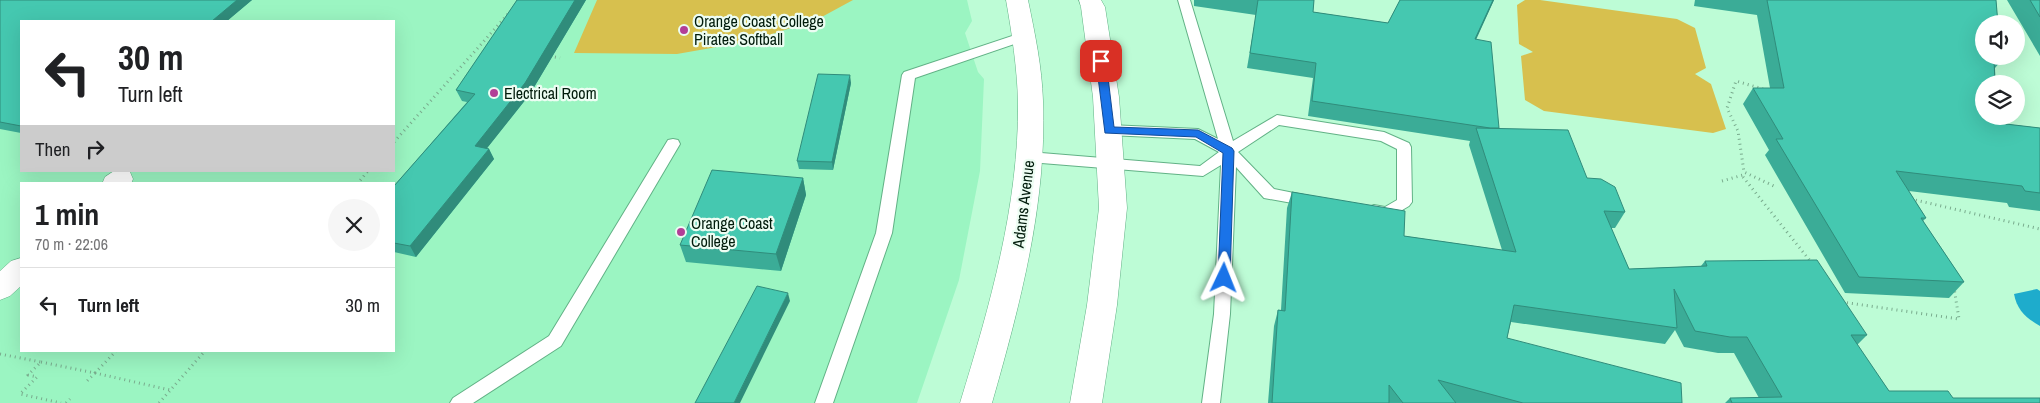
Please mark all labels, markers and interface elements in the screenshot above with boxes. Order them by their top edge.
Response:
place label: Orange Coast College Pirates Softball [694,10,824,50]
map controls [1975,15,2025,125]
button: sound [1975,15,2025,65]
marker: Orange Coast College Pirates Softball [678,24,690,36]
text: 30 m [118,34,183,81]
icon: left [35,40,100,105]
pin [1080,40,1122,82]
icon: arrive [1087,47,1115,75]
button: layers [1975,75,2025,125]
text: Turn left [118,79,183,109]
place label: Electrical Room [504,82,597,104]
marker: Electrical Room [488,87,500,99]
icon: right [81,135,109,163]
text: Then [35,136,71,162]
street label: Adams Avenue [1007,159,1039,250]
text: 1 min [35,194,99,234]
button: close [328,199,380,251]
place label: Orange Coast College [691,212,773,252]
marker: Orange Coast College [675,226,687,238]
text: 70 m · 22:06 [35,233,108,255]
position arrow [1197,251,1249,303]
icon: left [35,291,63,319]
text: Turn left [78,292,139,318]
text: 30 m [345,292,380,318]

